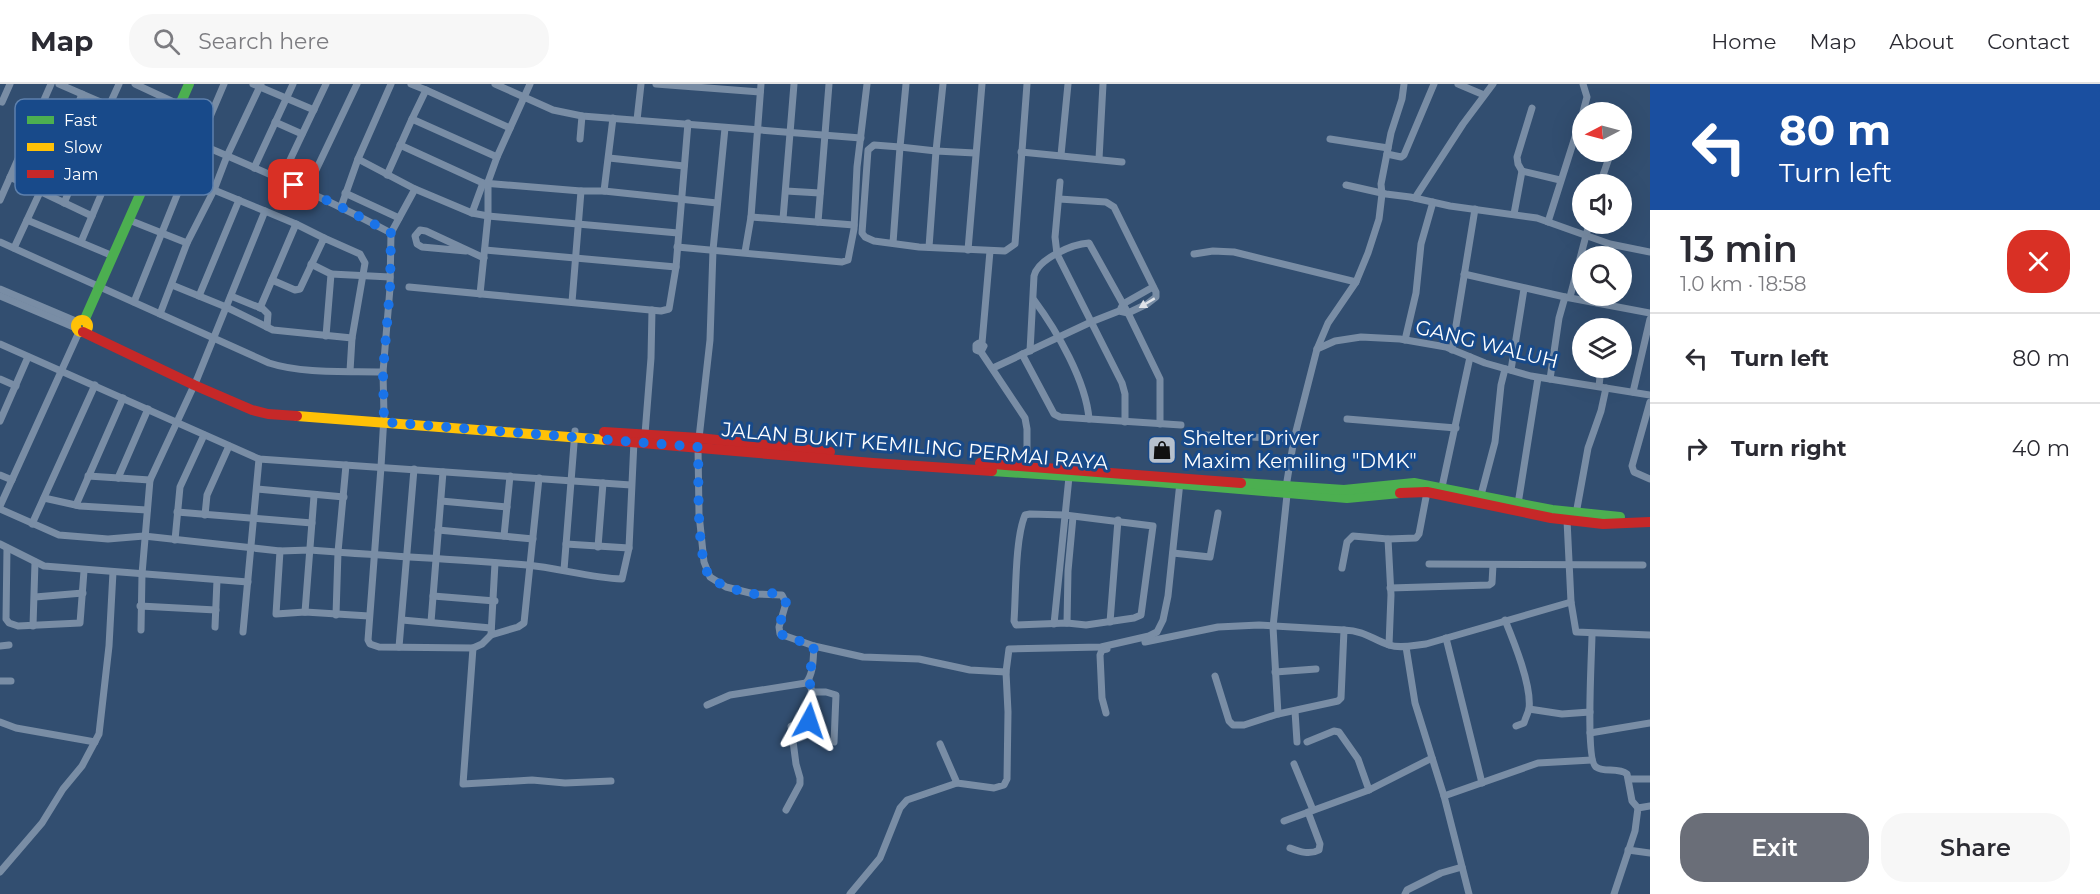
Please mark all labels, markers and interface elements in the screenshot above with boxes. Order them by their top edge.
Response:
search box [129,14,549,68]
text: Map [30,24,93,58]
icon: search [150,25,183,58]
text: Search here [198,28,329,55]
text: Home [1711,29,1776,54]
text: Map [1809,29,1856,54]
text: About [1889,29,1954,54]
text: Contact [1987,29,2070,54]
legend [15,99,213,195]
north arrow [1572,102,1632,162]
map controls [1572,102,1632,378]
text: 80 m [1779,104,1891,156]
icon: left [1680,108,1758,186]
text: Fast [64,111,98,130]
text: Slow [64,138,102,157]
text: Turn left [1779,156,1892,189]
pin [268,159,319,210]
text: Jam [63,165,98,184]
icon: arrive [277,168,310,201]
button: sound [1572,174,1632,234]
text: 13 min [1680,227,1798,271]
button: close [2007,230,2070,293]
button: search [1572,246,1632,306]
text: 1.0 km · 18:58 [1680,272,1807,296]
one-way arrow [1139,297,1155,308]
street label: GANG WALUH [1413,315,1561,373]
button: layers [1572,318,1632,378]
icon: left [1680,342,1713,375]
text: Turn left [1731,345,1829,372]
text: 80 m [2012,345,2070,372]
street label: JALAN BUKIT KEMILING PERMAI RAYA [720,417,1110,475]
place label: Shelter Driver Maxim Kemiling "DMK" [1183,426,1417,473]
icon: right [1680,432,1713,465]
shop icon: Shelter Driver Maxim Kemiling "DMK" [1146,434,1178,466]
text: Turn right [1731,435,1846,462]
text: 40 m [2012,435,2070,462]
position arrow [777,689,841,753]
button: Exit [1680,813,1869,882]
button: Share [1881,813,2070,882]

